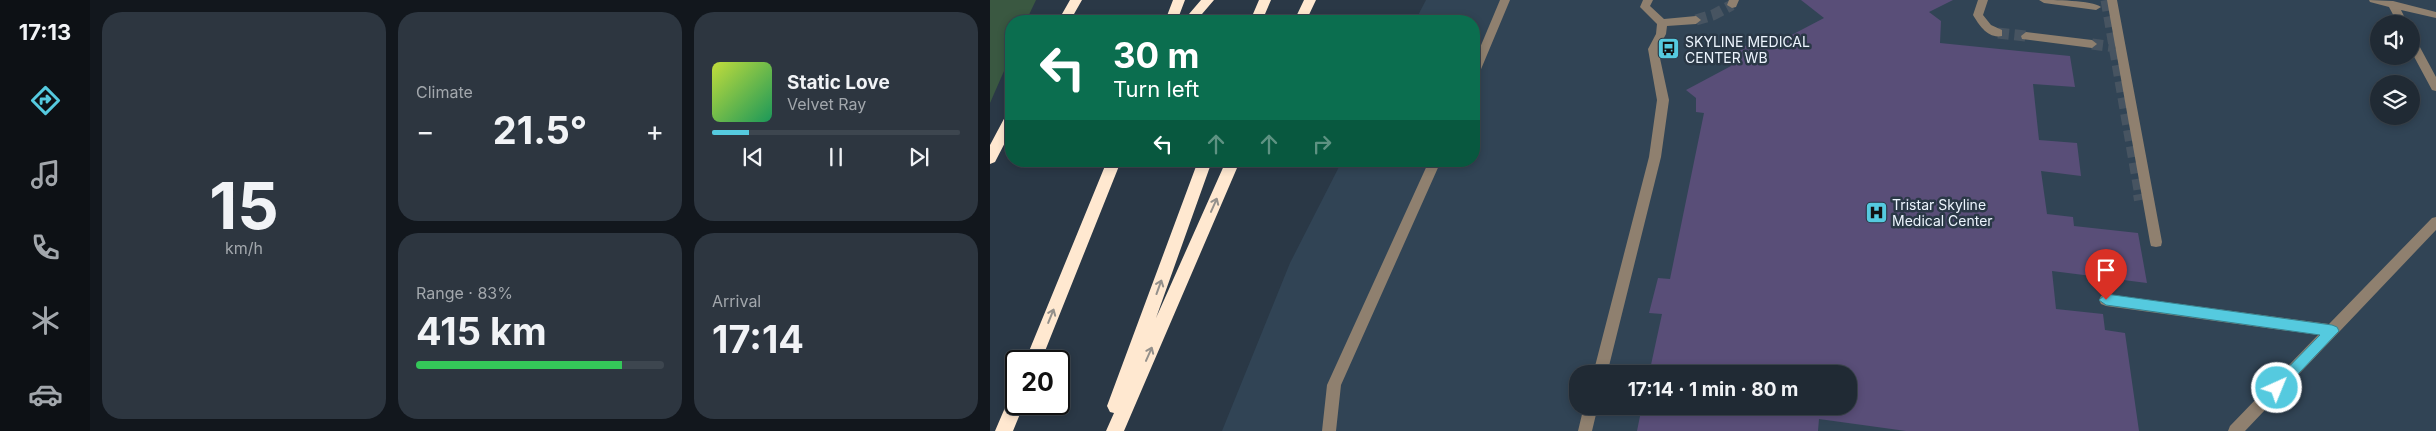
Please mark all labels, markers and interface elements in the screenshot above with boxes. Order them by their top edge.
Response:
map controls [2370,15,2420,125]
button: sound [2370,15,2420,65]
text: 17:13 [19,19,71,45]
place label: SKYLINE MEDICAL CENTER WB [1685,33,1810,66]
text: 30 m [1113,34,1199,76]
icon: left [1030,35,1095,100]
bus stop icon: SKYLINE MEDICAL CENTER WB [1657,37,1681,61]
text: Static Love [787,71,890,94]
button: layers [2370,75,2420,125]
text: Turn left [1113,76,1199,102]
text: Climate [416,82,473,102]
icon: directions [28,83,63,118]
text: Velvet Ray [787,94,866,114]
text: 21.5° [493,107,587,153]
text: − [416,114,435,148]
text: + [645,114,664,148]
icon: left [1149,130,1177,158]
icon: ahead [1202,130,1230,158]
icon: ahead [1255,130,1283,158]
icon: right [1308,130,1336,158]
icon: previous [739,143,767,171]
icon: pause [822,143,850,171]
icon: next [905,143,933,171]
icon: music [28,157,63,192]
text: 15 [209,166,279,245]
place label: Tristar Skyline Medical Center [1892,196,1993,229]
one-way arrow [1209,198,1219,213]
hospital icon: Tristar Skyline Medical Center [1864,200,1888,224]
icon: phone [28,230,63,265]
text: km/h [225,238,263,258]
pin [2085,249,2127,300]
icon: arrive [2092,256,2120,284]
one-way arrow [1155,279,1164,295]
text: Range · 83% [416,283,513,303]
text: Arrival [712,291,761,311]
icon: climate [28,303,63,338]
text: 415 km [416,308,547,354]
one-way arrow [1047,309,1056,324]
text: 17:14 [712,316,804,362]
one-way arrow [1144,347,1154,362]
speed limit sign: 20 [1005,350,1070,415]
position arrow [2250,361,2302,413]
icon: car [28,377,63,412]
text: 17:14 · 1 min · 80 m [1628,378,1798,401]

